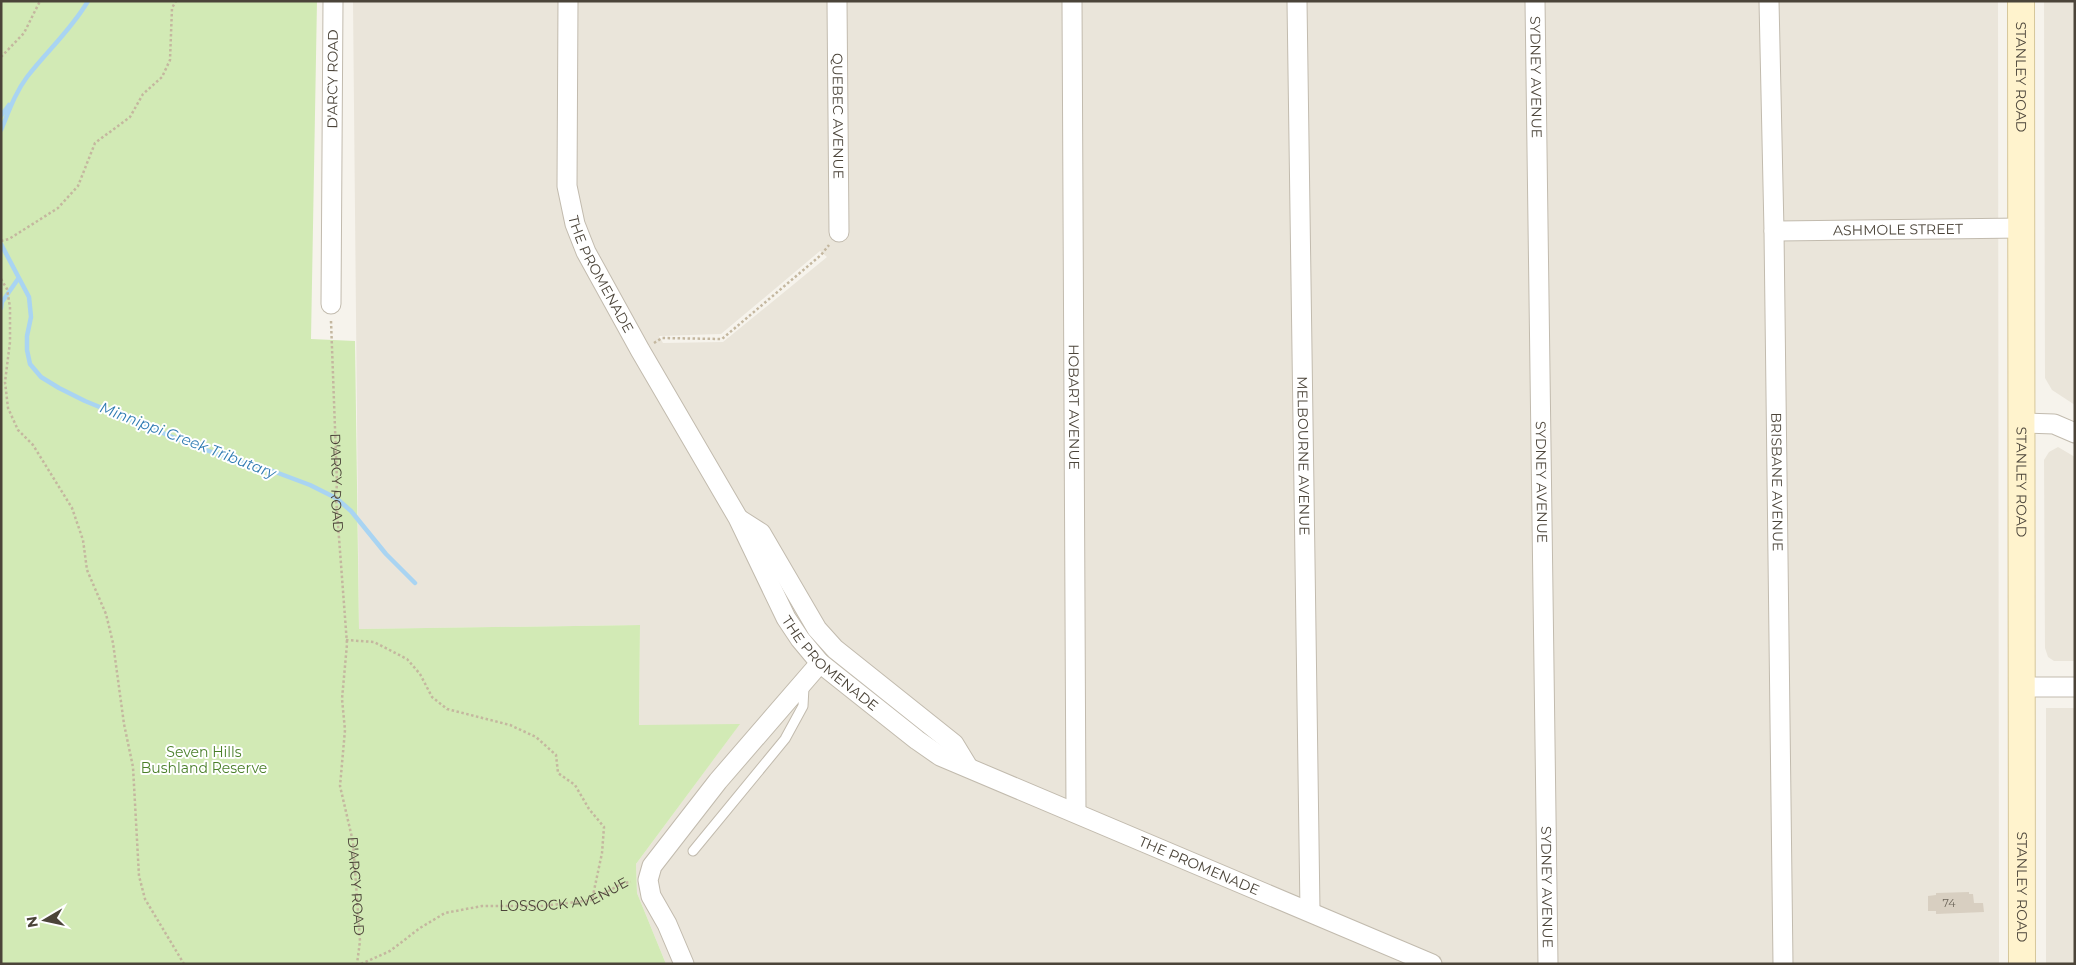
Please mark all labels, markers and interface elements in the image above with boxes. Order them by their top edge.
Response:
street label: SYDNEY AVENUE [1526,16,1546,138]
street label: STANLEY ROAD [2012,22,2030,132]
street label: D'ARCY ROAD [323,29,342,129]
street label: QUEBEC AVENUE [828,53,848,179]
street label: THE PROMENADE [564,214,638,336]
street label: ASHMOLE STREET [1833,220,1963,239]
street label: HOBART AVENUE [1065,344,1083,470]
street label: MELBOURNE AVENUE [1293,376,1314,536]
water label: Minnippi Creek Tributary [97,398,280,483]
street label: BRISBANE AVENUE [1767,412,1787,551]
street label: SYDNEY AVENUE [1532,421,1551,543]
street label: STANLEY ROAD [2012,427,2031,537]
street label: D'ARCY ROAD [326,433,348,533]
street label: THE PROMENADE [778,612,882,715]
park label: Seven Hills Bushland Reserve [141,743,267,777]
street label: SYDNEY AVENUE [1537,826,1557,948]
street label: THE PROMENADE [1136,832,1262,899]
street label: STANLEY ROAD [2013,832,2031,942]
street label: D'ARCY ROAD [344,836,369,936]
street label: LOSSOCK AVENUE [499,873,631,915]
north arrow [20,895,70,945]
house number: 74 [1942,896,1956,910]
text: N [22,915,42,929]

